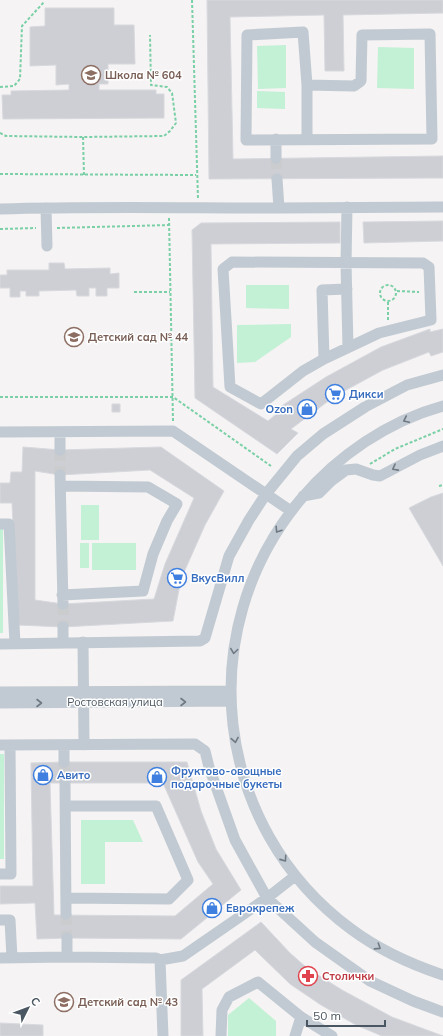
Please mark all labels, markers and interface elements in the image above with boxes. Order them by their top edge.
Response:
school or university icon: Школа № 604 [80,64,102,86]
place label: Школа № 604 [105,68,182,82]
school or university icon: Детский сад № 44 [63,326,85,348]
place label: Детский сад № 44 [88,330,189,344]
supermarket icon: Дикси [324,383,346,405]
place label: Дикси [349,387,384,401]
shop icon: Ozon [296,398,318,420]
place label: Ozon [266,402,293,416]
one-way arrow [403,415,411,423]
one-way arrow [392,463,399,471]
one-way arrow [276,526,283,533]
supermarket icon: ВкусВилл [166,567,188,589]
place label: ВкусВилл [191,571,244,585]
one-way arrow [230,648,239,654]
street label: Ростовская улица [67,695,163,709]
one-way arrow [180,697,186,706]
one-way arrow [36,698,42,707]
one-way arrow [230,737,239,743]
shop icon: Авито [32,764,54,786]
place label: Фруктово-овощные подарочные букеты [171,764,282,791]
shop icon: Фруктово-овощные подарочные букеты [146,766,168,788]
place label: Авито [57,768,91,782]
one-way arrow [279,855,287,862]
shop icon: Еврокрепеж [201,897,223,919]
place label: Еврокрепеж [226,901,295,915]
one-way arrow [374,942,381,950]
pharmacy icon: Столички [297,965,319,987]
place label: Столички [322,969,374,983]
north arrow [8,988,48,1028]
school or university icon: Детский сад № 43 [53,991,75,1013]
text: С [28,994,43,1009]
place label: Детский сад № 43 [78,995,179,1009]
scale bar [307,1002,385,1028]
text: 50 m [313,1008,341,1023]

